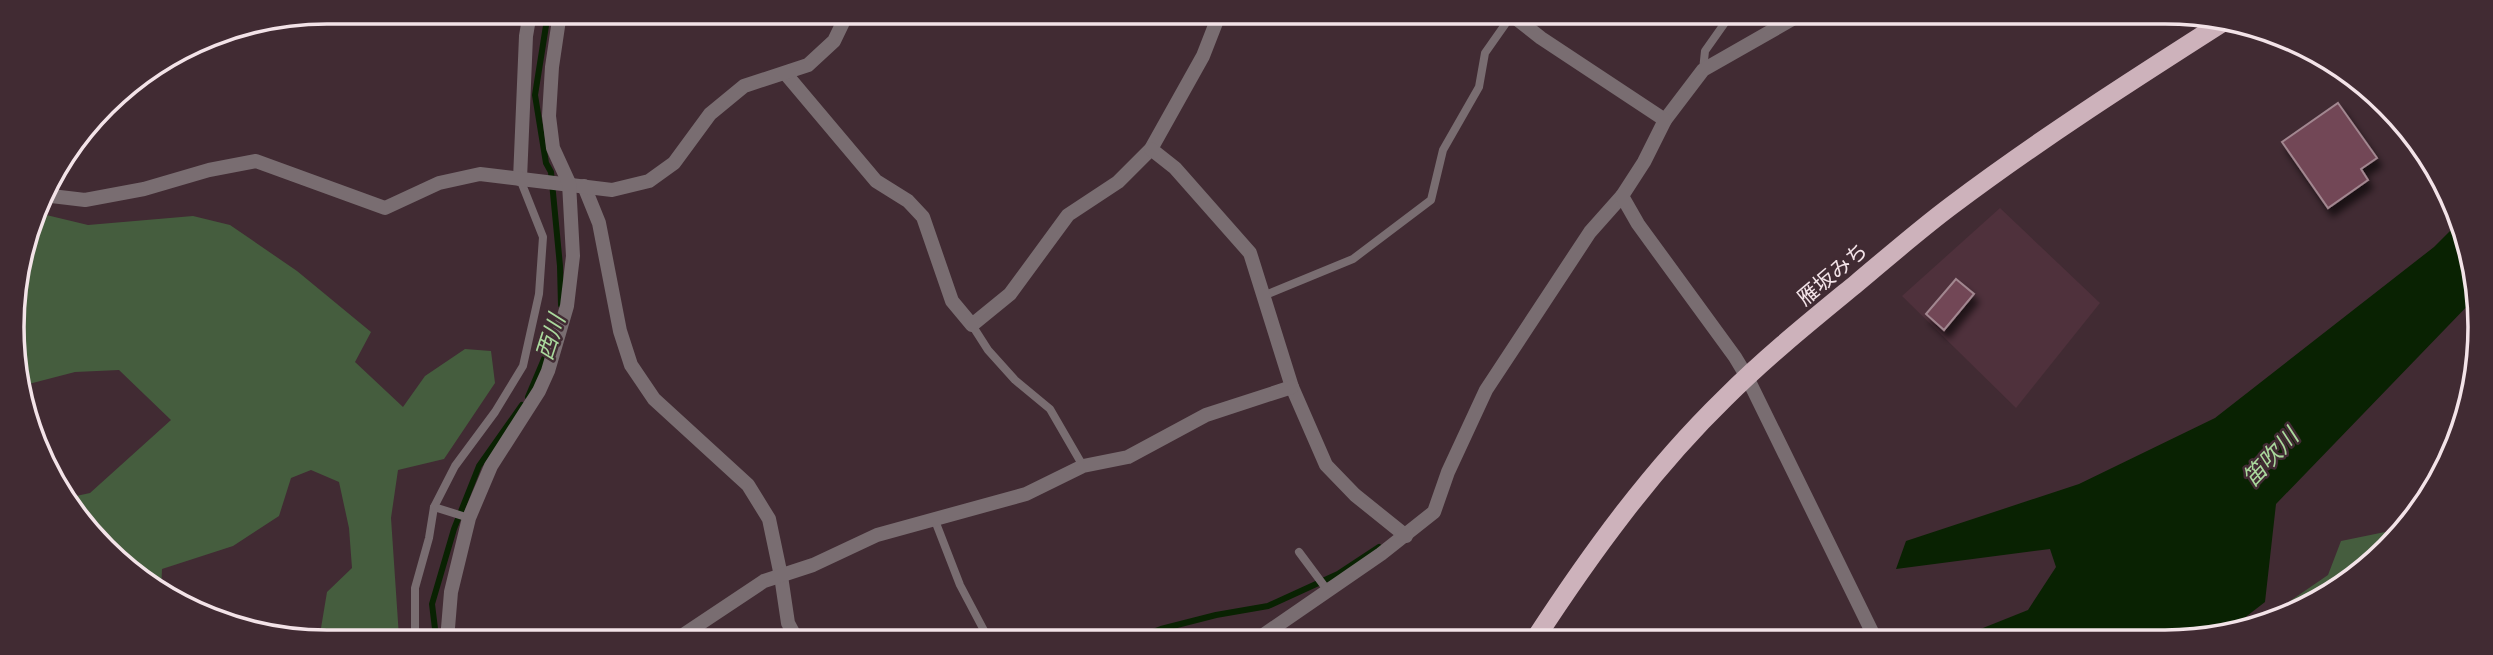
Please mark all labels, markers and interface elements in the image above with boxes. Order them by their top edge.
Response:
street label: 雁坂みち [1791,237,1873,311]
water label: 西川 [529,308,572,363]
water label: 笛吹川 [2236,420,2306,492]

